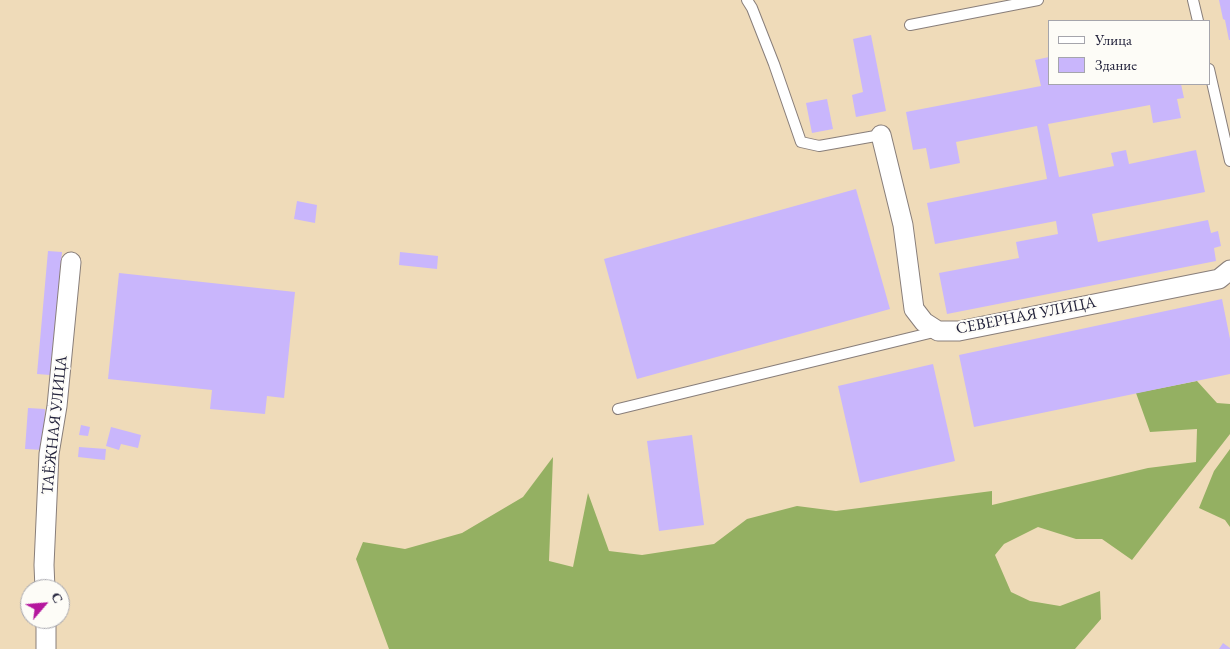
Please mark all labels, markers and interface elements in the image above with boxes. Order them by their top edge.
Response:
legend [1048,20,1210,85]
text: Улица [1095,30,1132,49]
text: Здание [1095,55,1137,74]
street label: СЕВЕРНАЯ УЛИЦА [954,293,1098,339]
street label: ТАЁЖНАЯ УЛИЦА [38,354,72,496]
north arrow [20,579,70,629]
text: С [47,589,68,606]

